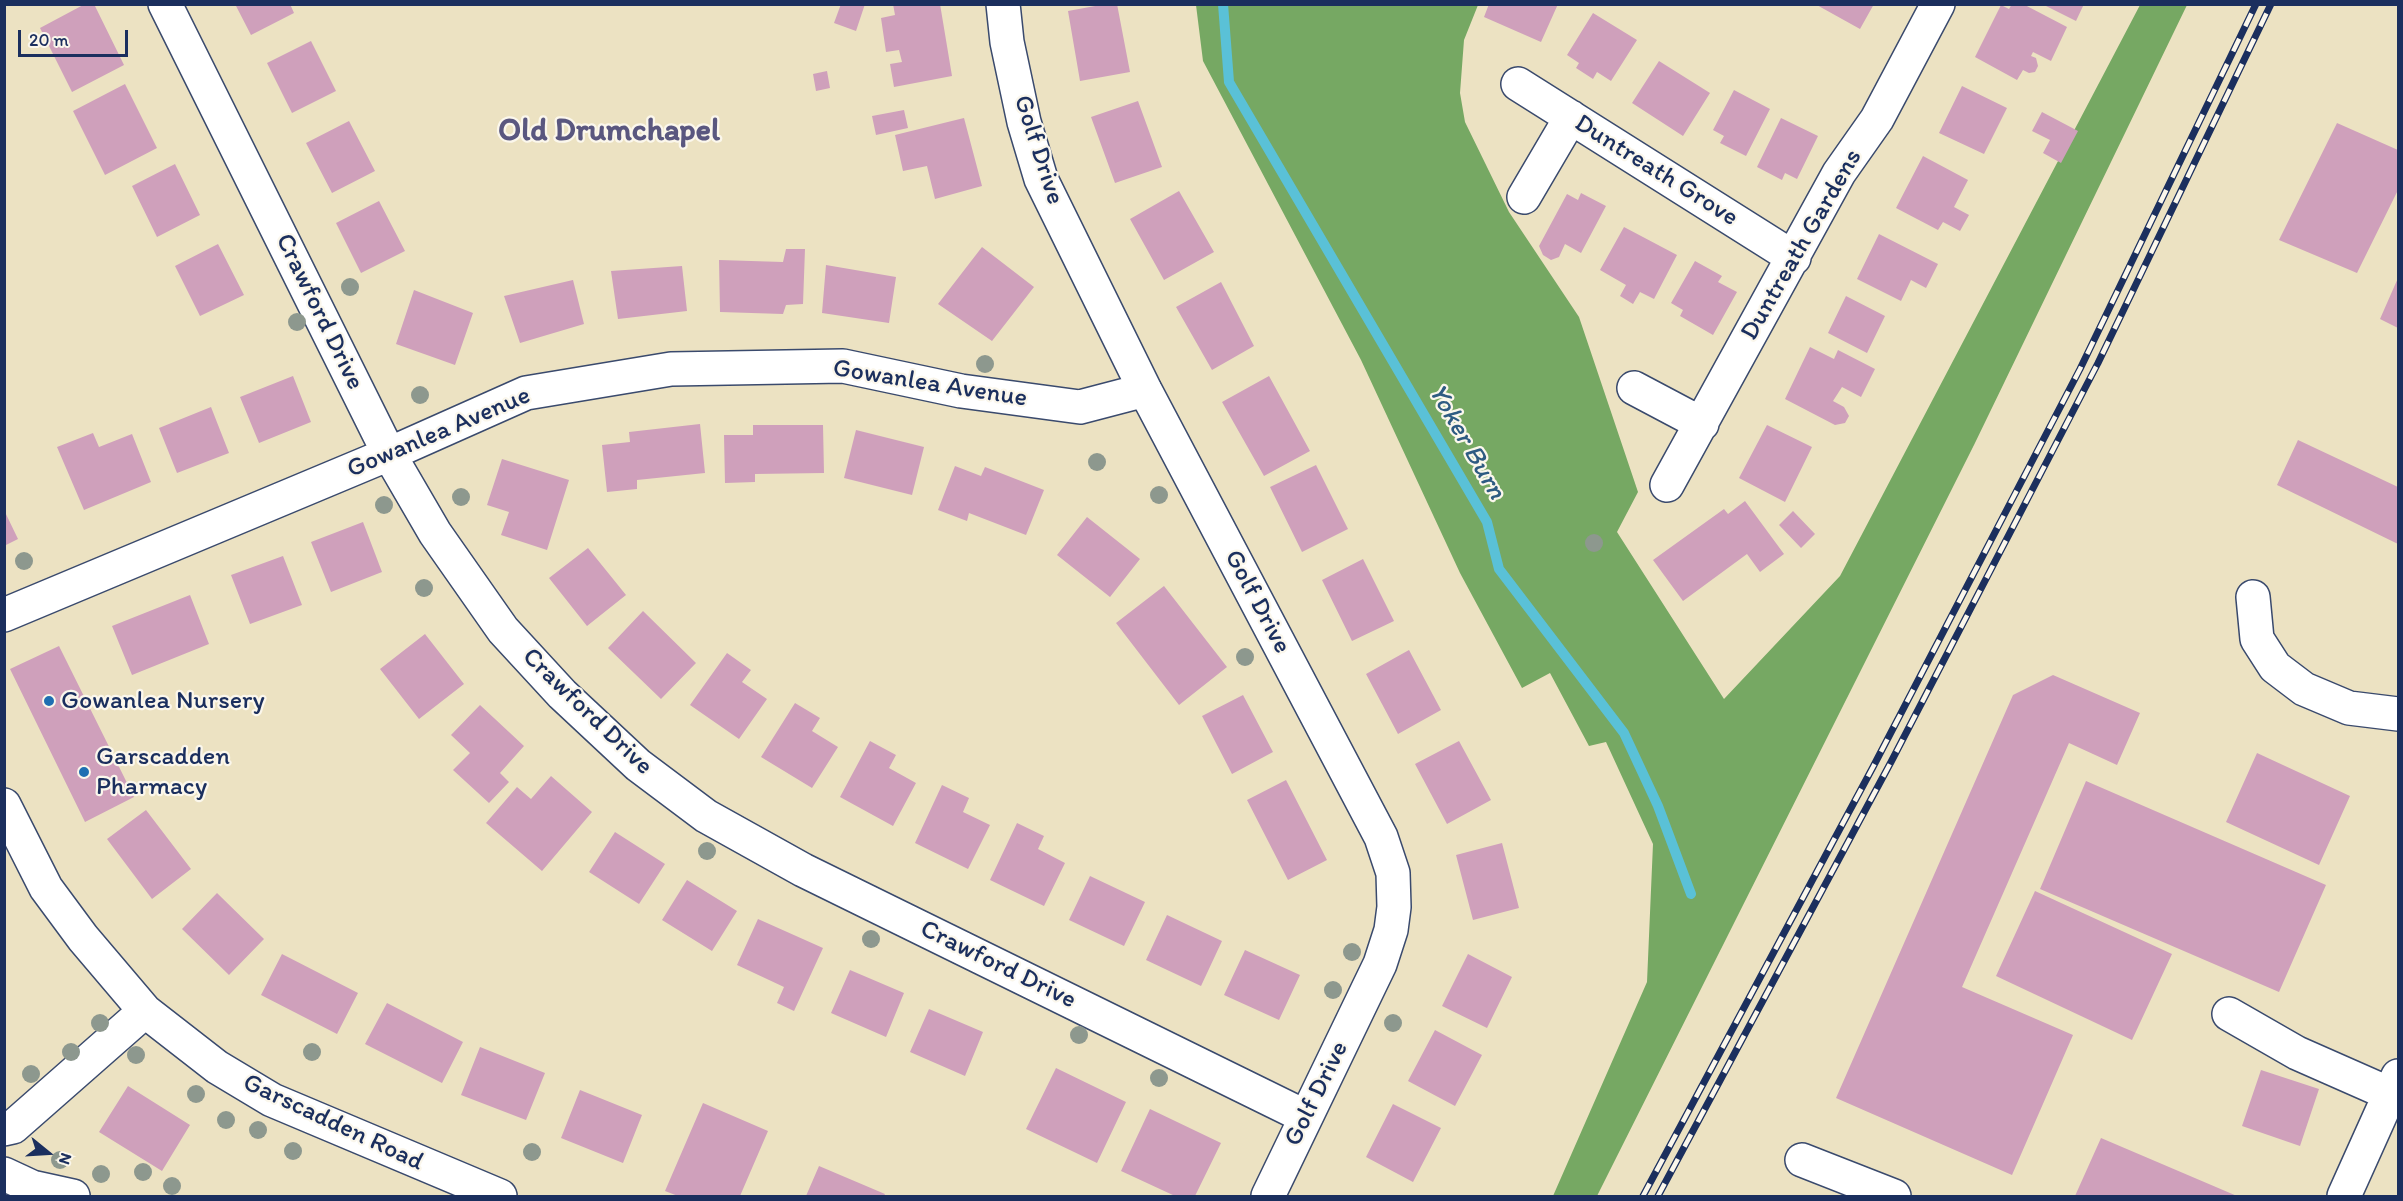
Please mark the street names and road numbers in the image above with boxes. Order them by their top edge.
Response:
street label: Golf Drive [1006,92,1070,208]
street label: Duntreath Grove [1568,108,1744,234]
street label: Duntreath Gardens [1735,144,1869,346]
street label: Crawford Drive [268,229,370,395]
street label: Gowanlea Avenue [831,353,1029,415]
street label: Gowanlea Avenue [343,380,535,486]
street label: Golf Drive [1217,545,1297,659]
street label: Crawford Drive [515,642,659,782]
street label: Crawford Drive [915,914,1081,1016]
street label: Golf Drive [1278,1036,1356,1152]
street label: Garscadden Road [238,1067,428,1179]

